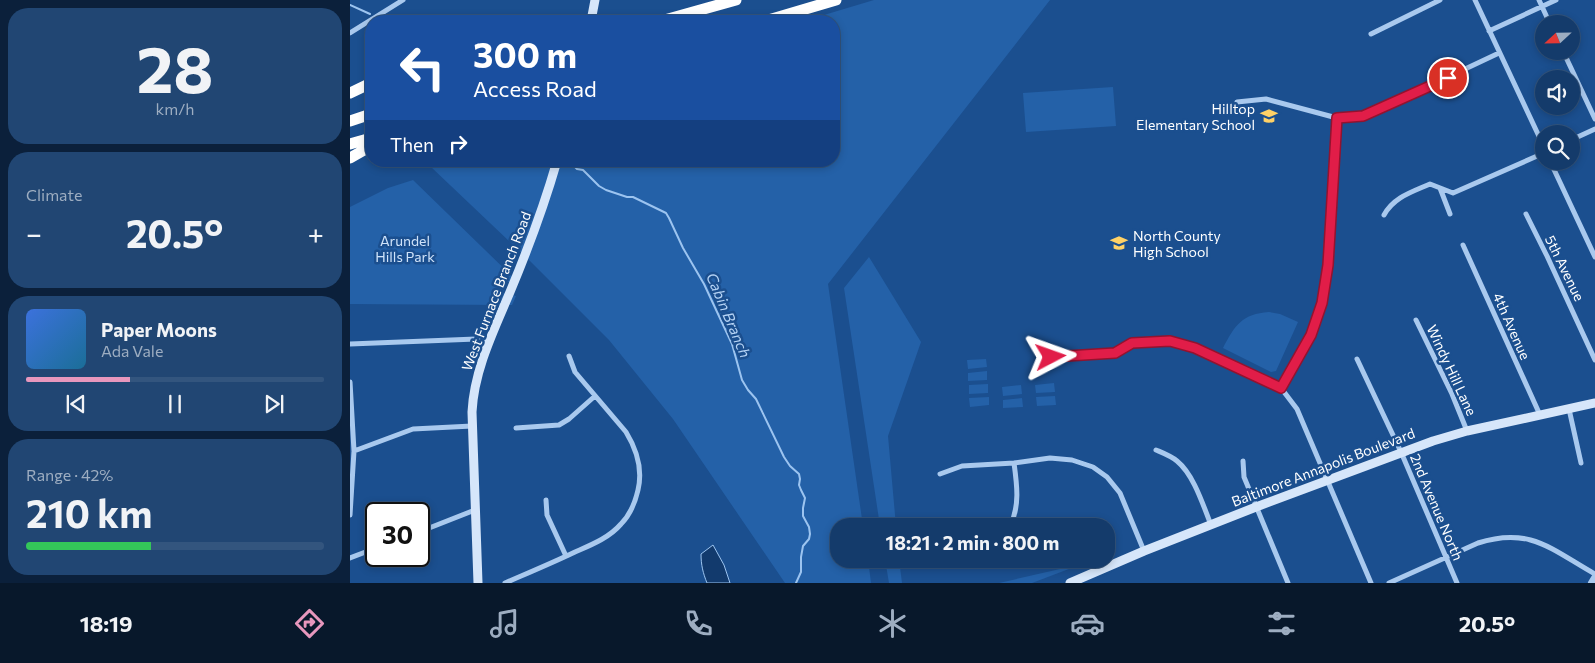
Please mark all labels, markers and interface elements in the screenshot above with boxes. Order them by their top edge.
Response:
north arrow [1535,15,1580,60]
map controls [1535,15,1580,170]
text: 28 [137,27,213,106]
text: 300 m [473,32,577,75]
icon: left [390,35,455,100]
pin [1427,57,1469,99]
icon: arrive [1434,64,1462,92]
button: sound [1535,70,1580,115]
text: Access Road [473,75,597,102]
text: km/h [156,99,194,118]
place label: Hilltop Elementary School [1136,100,1255,133]
school or university icon: Hilltop Elementary School [1259,106,1279,126]
button: search [1535,125,1580,170]
icon: right [444,130,472,158]
text: Then [390,133,434,156]
text: Climate [26,185,82,204]
text: 20.5° [126,209,223,256]
street label: West Furnace Branch Road [458,209,534,373]
text: − [26,216,42,250]
text: + [308,216,324,250]
place label: North County High School [1133,227,1221,260]
park label: Arundel Hills Park [375,232,435,265]
street label: 5th Avenue [1542,232,1588,304]
school or university icon: North County High School [1109,233,1129,253]
water label: Cabin Branch [703,270,755,360]
street label: 4th Avenue [1490,290,1534,362]
text: Paper Moons [101,318,217,341]
street label: Windy Hill Lane [1423,322,1481,418]
position arrow [1024,330,1076,382]
text: Ada Vale [101,341,163,360]
icon: previous [62,390,90,418]
icon: pause [161,390,189,418]
icon: next [260,390,288,418]
street label: Baltimore Annapolis Boulevard [1229,424,1417,510]
street label: 2nd Avenue North [1407,451,1467,563]
text: Range · 42% [26,465,113,484]
text: 210 km [26,489,152,536]
speed limit sign: 30 [365,502,430,567]
text: 18:21 · 2 min · 800 m [886,531,1059,554]
icon: directions [292,606,327,641]
icon: music [487,606,522,641]
icon: phone [681,606,716,641]
icon: climate [875,606,910,641]
icon: car [1070,606,1105,641]
icon: filters [1264,606,1299,641]
text: 18:19 [80,610,133,637]
text: 20.5° [1459,610,1515,637]

